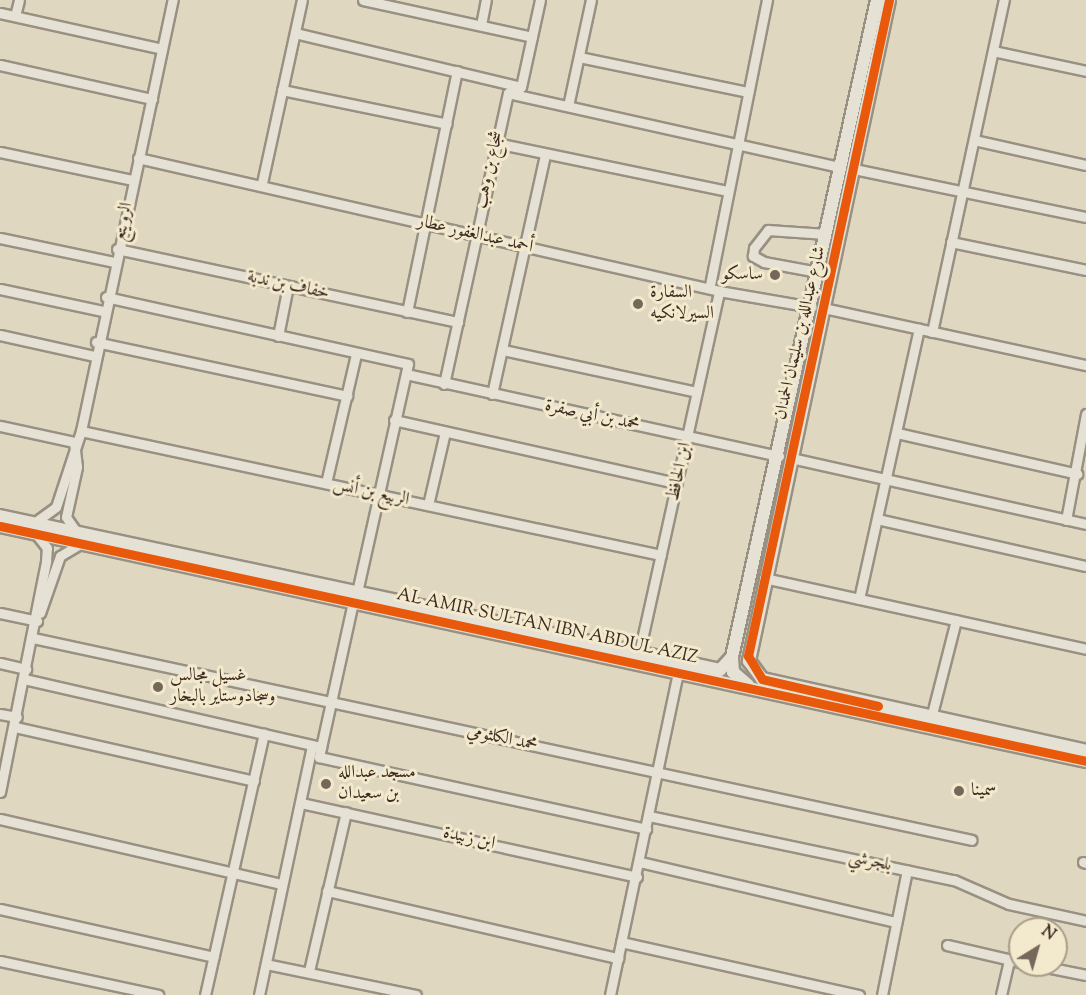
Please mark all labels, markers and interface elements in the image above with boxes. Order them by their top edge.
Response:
street label: شجاع بن وهب [471,129,509,211]
street label: الرويتع [109,201,139,243]
street label: أحمد عبدالغفور عطار [415,211,535,259]
street label: شارع عبدالله بن سليمان الحمدان [770,244,832,422]
place label: ساسكو [722,264,763,286]
street label: خفاف بن ندبة [245,267,331,305]
marker: ساسكو [768,268,782,282]
place label: السفارة السيرلانكيه [650,283,714,326]
marker: السفارة السيرلانكيه [631,297,645,311]
street label: محمد بن أبي صفرة [543,395,641,437]
street label: ابن الحافظ [663,441,697,503]
street label: الربيع بن أنس [331,474,411,512]
street label: AL AMIR SULTAN IBN ABDUL AZIZ [395,585,699,669]
place label: غسيل مجالس وسجادوستاير بالبخار [170,666,275,708]
marker: غسيل مجالس وسجادوستاير بالبخار [151,680,165,694]
street label: محمد الكلثومي [465,721,539,757]
place label: مسجد عبدالله بن سعيدان [338,763,416,806]
marker: مسجد عبدالله بن سعيدان [319,777,333,791]
place label: سمينا [971,780,996,802]
marker: سمينا [952,784,966,798]
street label: ابن زبيدة [441,823,497,855]
street label: بلجرشي [847,847,893,877]
north arrow [1008,917,1068,977]
text: N [1036,921,1060,947]

